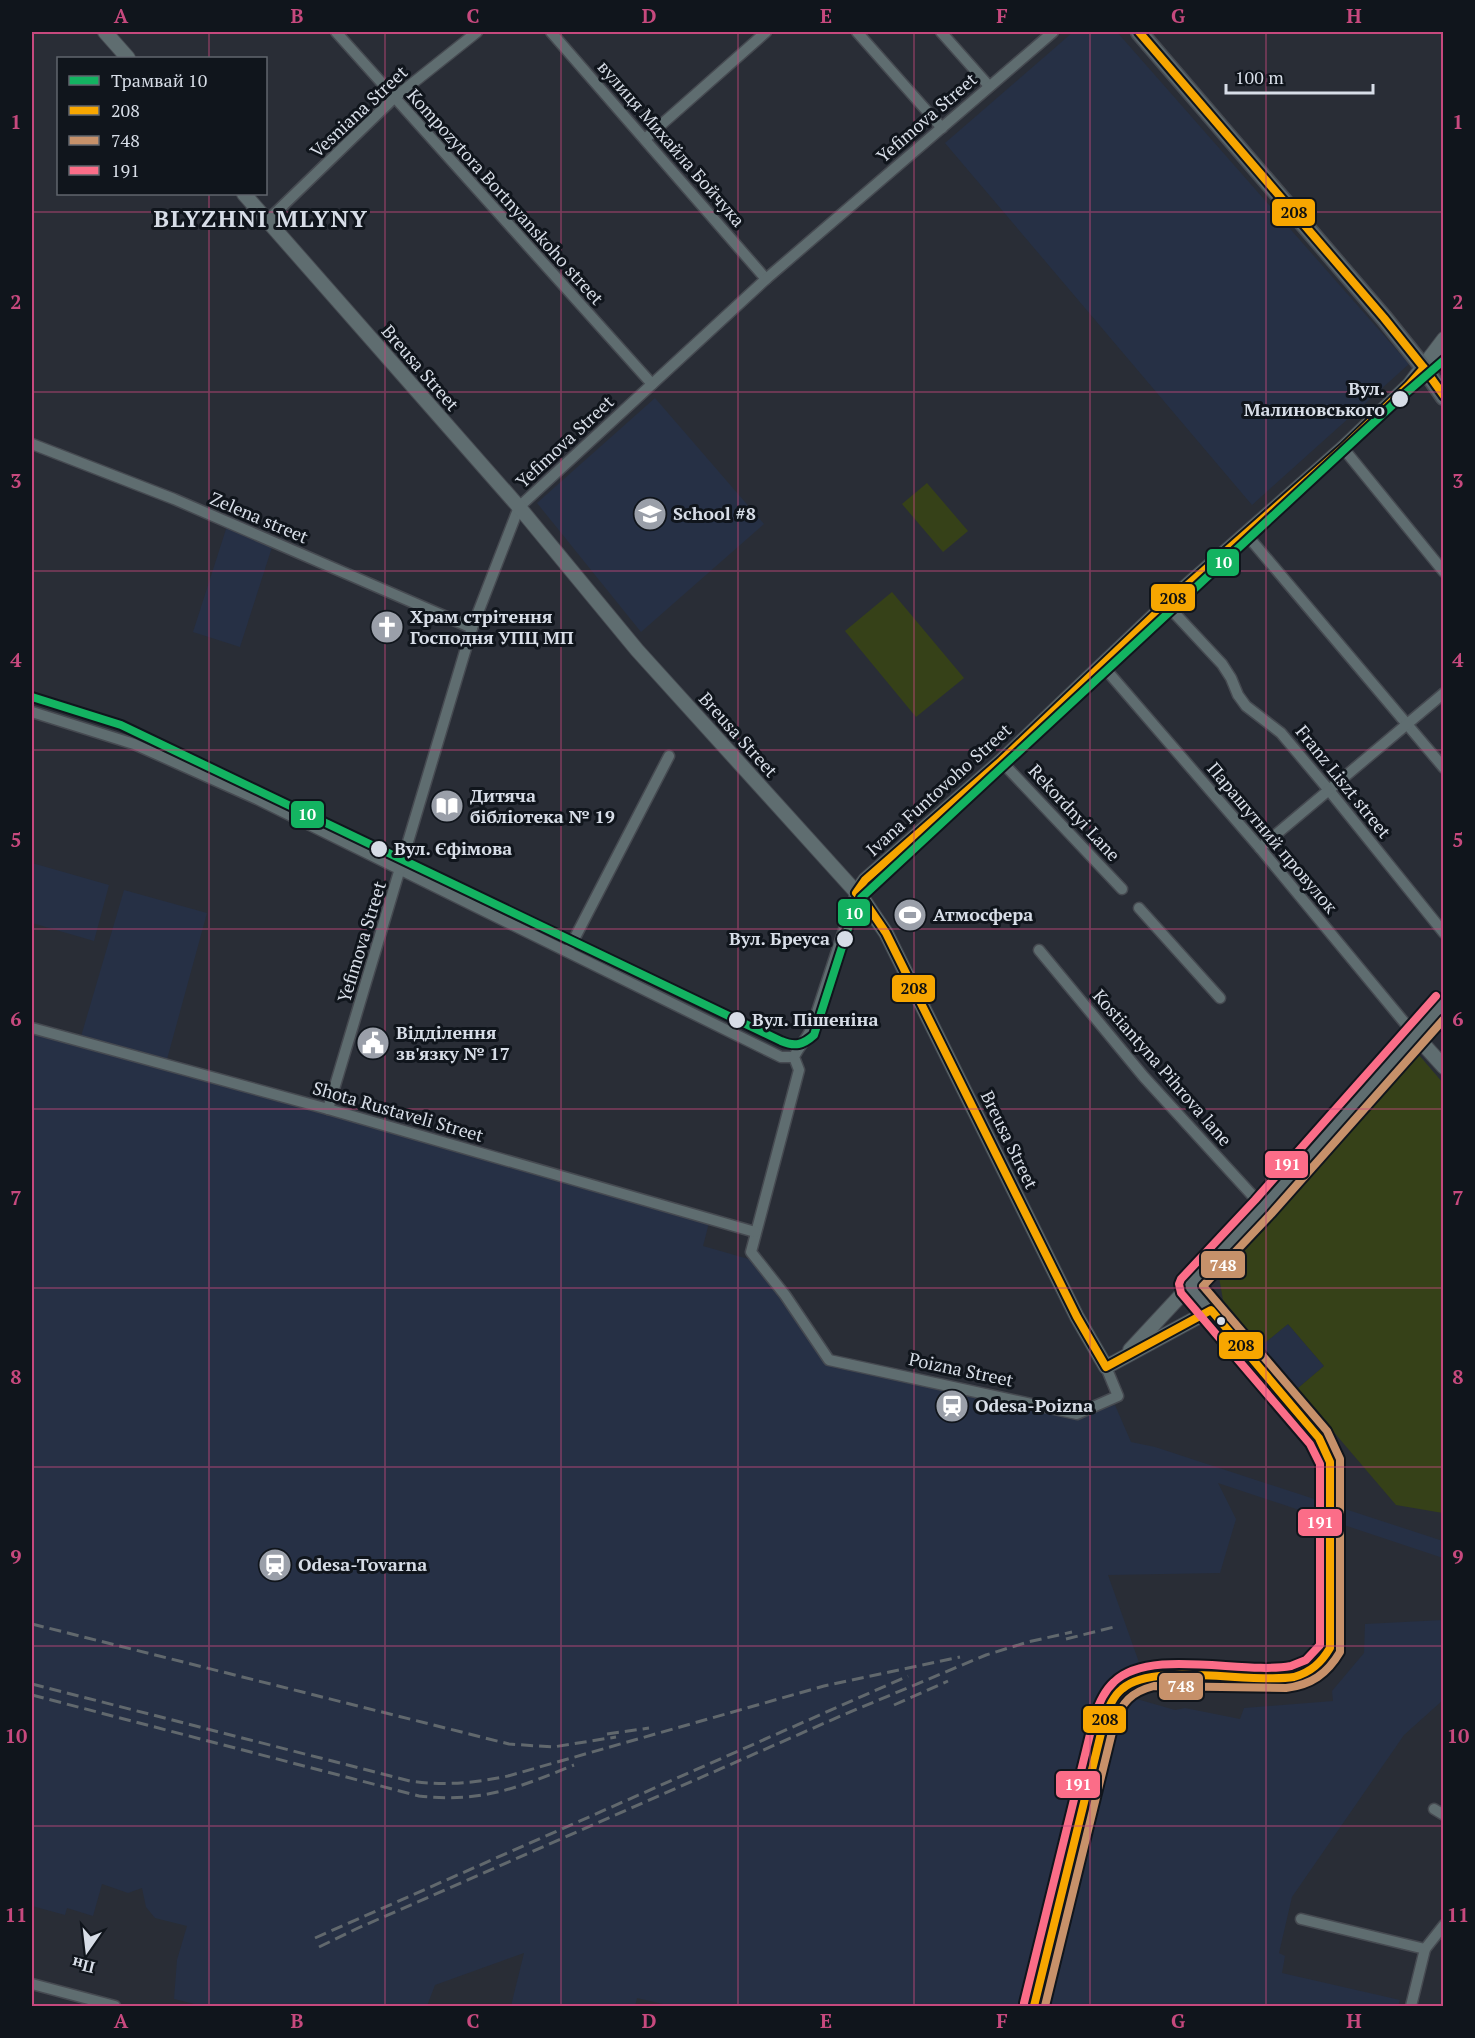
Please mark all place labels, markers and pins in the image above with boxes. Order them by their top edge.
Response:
place label: Вул. Малиновського [1244,376,1385,421]
marker: Вул. Малиновського [1390,389,1410,409]
school or university icon: School #8 [632,496,668,532]
place label: School #8 [673,501,756,525]
place label: Храм стрітення Господня УПЦ МП [410,604,574,649]
church icon: Храм стрітення Господня УПЦ МП [369,609,405,645]
place label: Дитяча бібліотека № 19 [470,783,615,828]
library icon: Дитяча бібліотека № 19 [429,788,465,824]
place label: Вул. Єфімова [394,836,512,860]
marker: Вул. Єфімова [369,839,389,859]
sports icon: Атмосфера [892,897,928,933]
place label: Атмосфера [933,902,1033,926]
place label: Вул. Бреуса [729,926,830,950]
marker: Вул. Бреуса [835,929,855,949]
place label: Вул. Пішеніна [752,1007,878,1031]
marker: Вул. Пішеніна [727,1010,747,1030]
place label: Відділення зв'язку № 17 [396,1020,510,1065]
public building icon: Відділення зв'язку № 17 [355,1025,391,1061]
unlabelled marker [1215,1315,1227,1327]
station icon: Odesa-Poizna [934,1388,970,1424]
place label: Odesa-Poizna [975,1393,1093,1417]
station icon: Odesa-Tovarna [257,1547,293,1583]
place label: Odesa-Tovarna [298,1552,427,1576]

